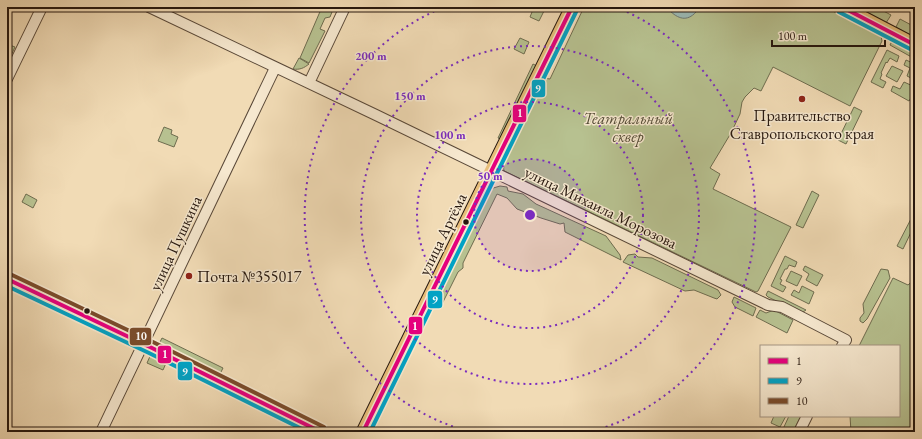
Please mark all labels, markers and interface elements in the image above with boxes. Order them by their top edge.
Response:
scale bar [772,22,885,48]
text: 100 m [778,28,808,44]
text: 200 m [355,48,387,64]
line badge: 9 [531,79,546,98]
text: 9 [535,81,541,95]
text: 150 m [394,88,426,104]
marker: Правительство Ставропольского края [797,94,807,104]
line badge: 1 [512,104,527,123]
place label: Правительство Ставропольского края [730,105,874,144]
text: 1 [517,106,523,120]
park label: Театральный сквер [583,108,673,147]
text: 100 m [434,127,466,143]
street label: улица Михаила Морозова [521,161,681,254]
text: 50 m [477,168,503,184]
street label: улица Артёма [413,189,472,279]
street label: улица Пушкина [144,192,207,294]
centre of rings [523,208,537,222]
unlabelled marker [461,217,471,227]
place label: Почта №355017 [197,266,302,287]
marker: Почта №355017 [184,271,194,281]
line badge: 9 [427,290,443,309]
text: 9 [432,292,438,306]
unlabelled marker [82,306,92,316]
line badge: 1 [408,316,423,335]
text: 1 [412,319,418,333]
line badge: 10 [129,327,152,346]
text: 10 [135,329,147,343]
line badge: 1 [157,345,172,364]
legend [760,345,900,417]
text: 1 [162,347,168,361]
text: 1 [796,353,802,369]
line badge: 9 [177,361,193,381]
text: 9 [182,364,188,378]
text: 9 [796,373,802,389]
text: 10 [796,393,808,409]

